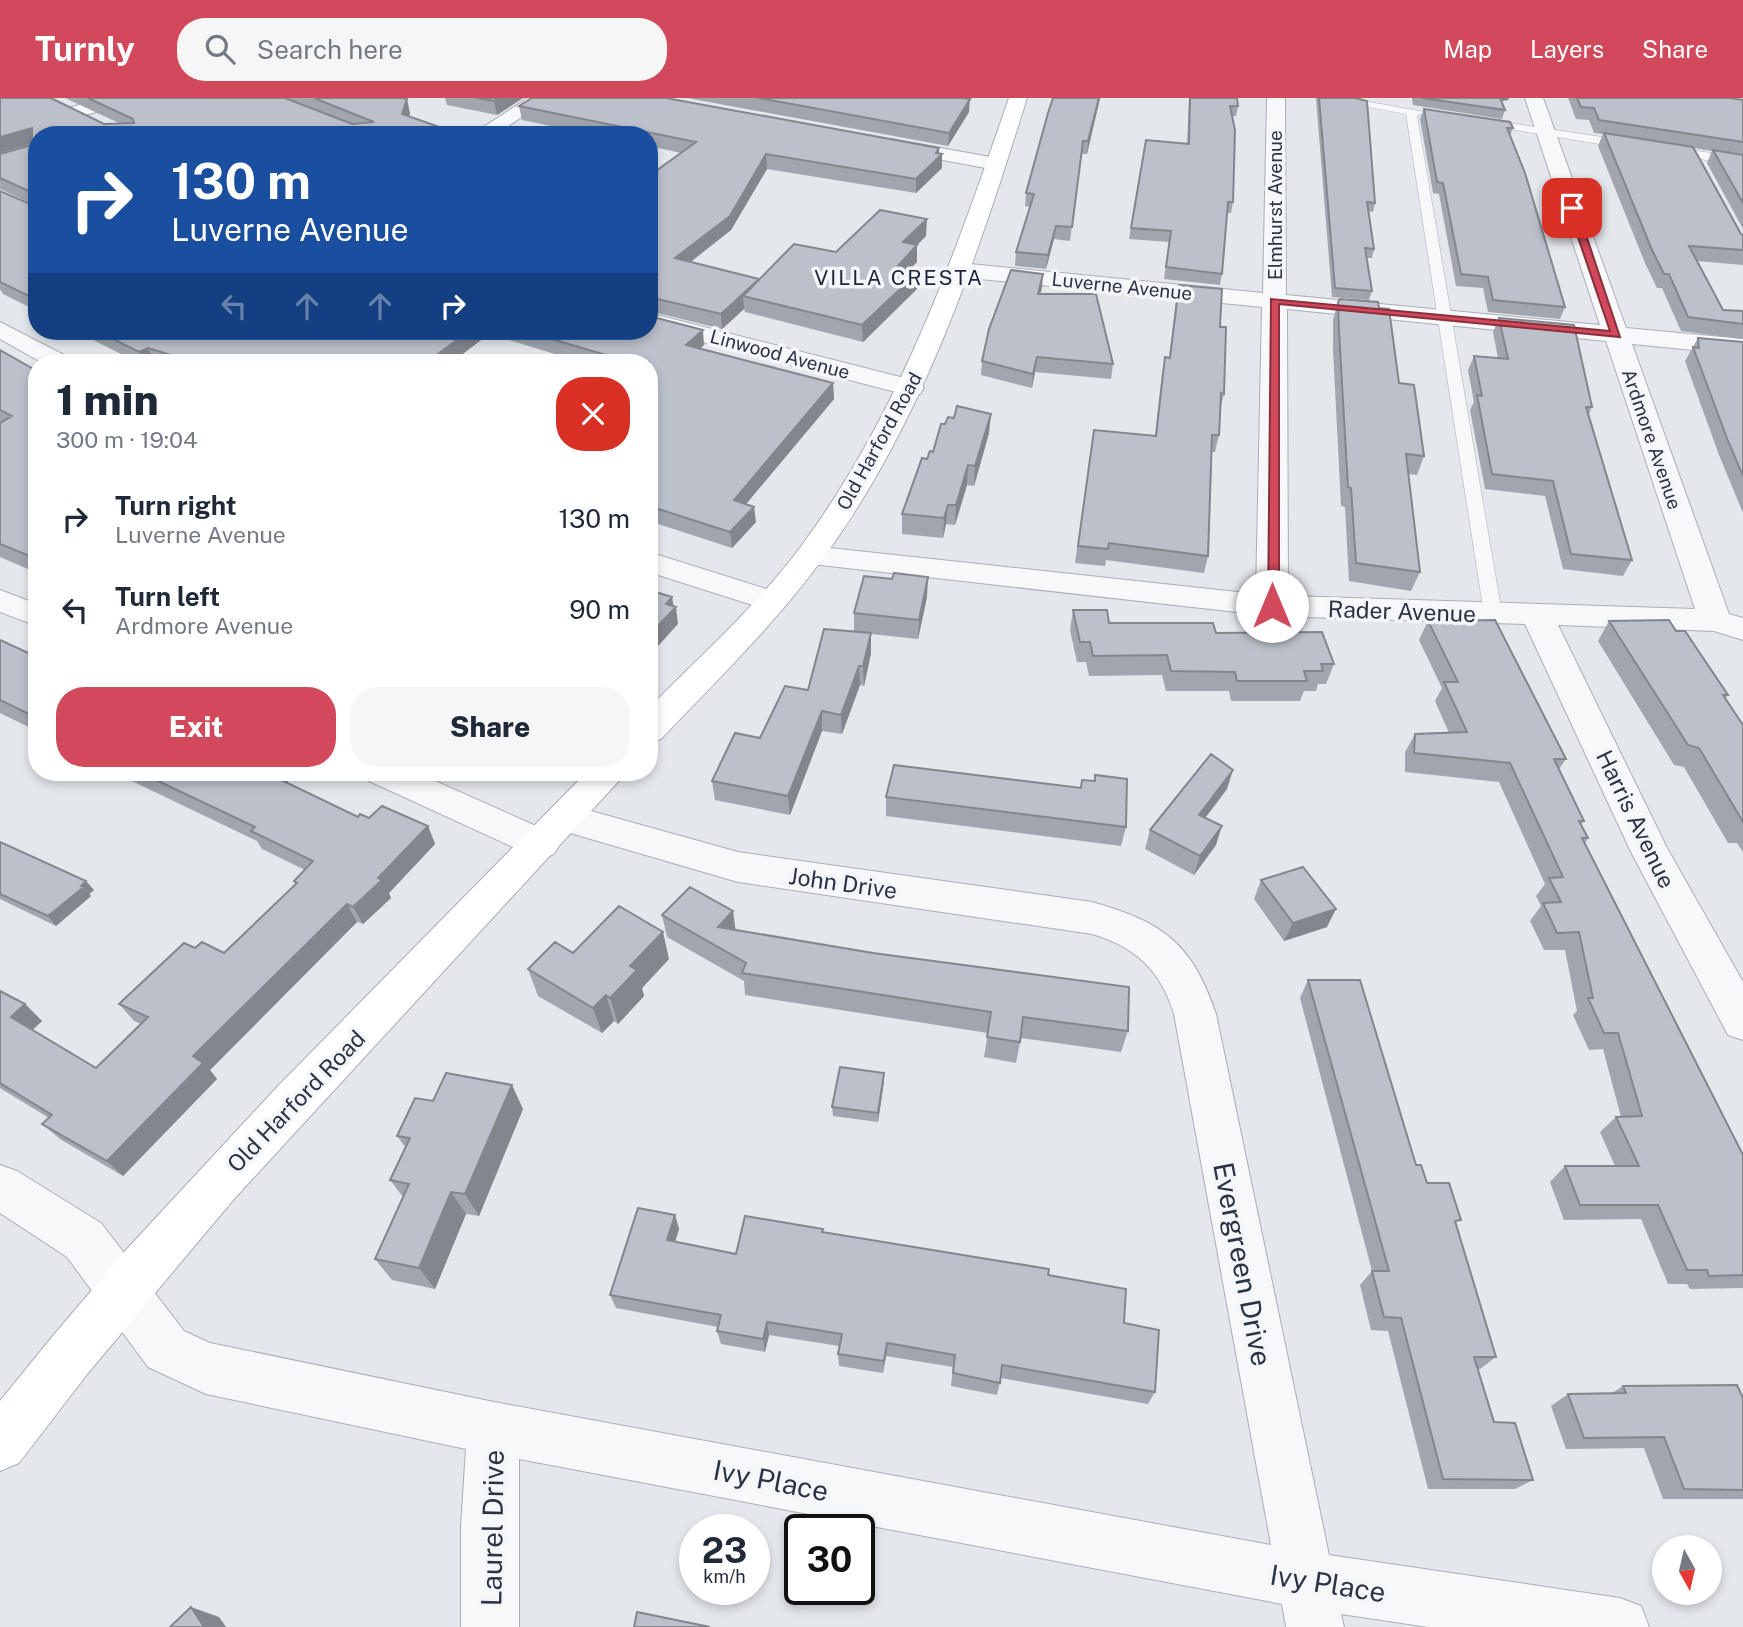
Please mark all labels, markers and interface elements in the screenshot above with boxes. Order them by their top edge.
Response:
search box [177,18,667,81]
text: Turnly [35,30,135,68]
icon: search [201,30,239,68]
text: Search here [257,34,403,65]
text: Map [1443,35,1492,63]
text: Layers [1530,35,1604,63]
text: Share [1642,35,1708,63]
street label: Elmhurst Avenue [1264,130,1286,280]
text: 130 m [171,152,311,210]
icon: right [56,154,147,245]
pin [1542,178,1602,238]
icon: arrive [1553,189,1591,227]
text: Luverne Avenue [171,211,409,248]
district label: VILLA CRESTA [814,265,984,290]
street label: Luverne Avenue [1051,268,1193,304]
icon: left [215,287,253,325]
icon: ahead [288,287,326,325]
icon: ahead [361,287,399,325]
icon: right [434,287,472,325]
street label: Linwood Avenue [708,325,852,383]
street label: Ardmore Avenue [1618,366,1686,512]
street label: Old Harford Road [832,368,926,514]
text: 1 min [56,375,159,424]
button: close [556,377,630,451]
text: 300 m · 19:04 [56,426,198,453]
text: Turn right [115,490,237,521]
icon: right [56,500,94,538]
text: 130 m [558,503,630,534]
text: Luverne Avenue [115,521,286,548]
position arrow [1235,569,1309,643]
text: Turn left [115,581,220,612]
icon: left [56,591,94,629]
text: 90 m [569,594,630,625]
street label: Rader Avenue [1327,595,1477,627]
text: Ardmore Avenue [115,612,293,639]
button: Exit [56,687,336,767]
button: Share [350,687,630,767]
street label: Harris Avenue [1591,746,1681,892]
street label: John Drive [787,862,899,904]
street label: Old Harford Road [222,1025,370,1177]
street label: Evergreen Drive [1207,1159,1279,1369]
street label: Laurel Drive [474,1449,510,1607]
street label: Ivy Place [711,1453,831,1507]
speed limit sign: 30 [784,1514,875,1605]
text: 23 [702,1530,747,1571]
north arrow [1652,1535,1722,1605]
map controls [1652,1535,1722,1605]
street label: Ivy Place [1268,1558,1388,1608]
text: km/h [703,1566,746,1587]

